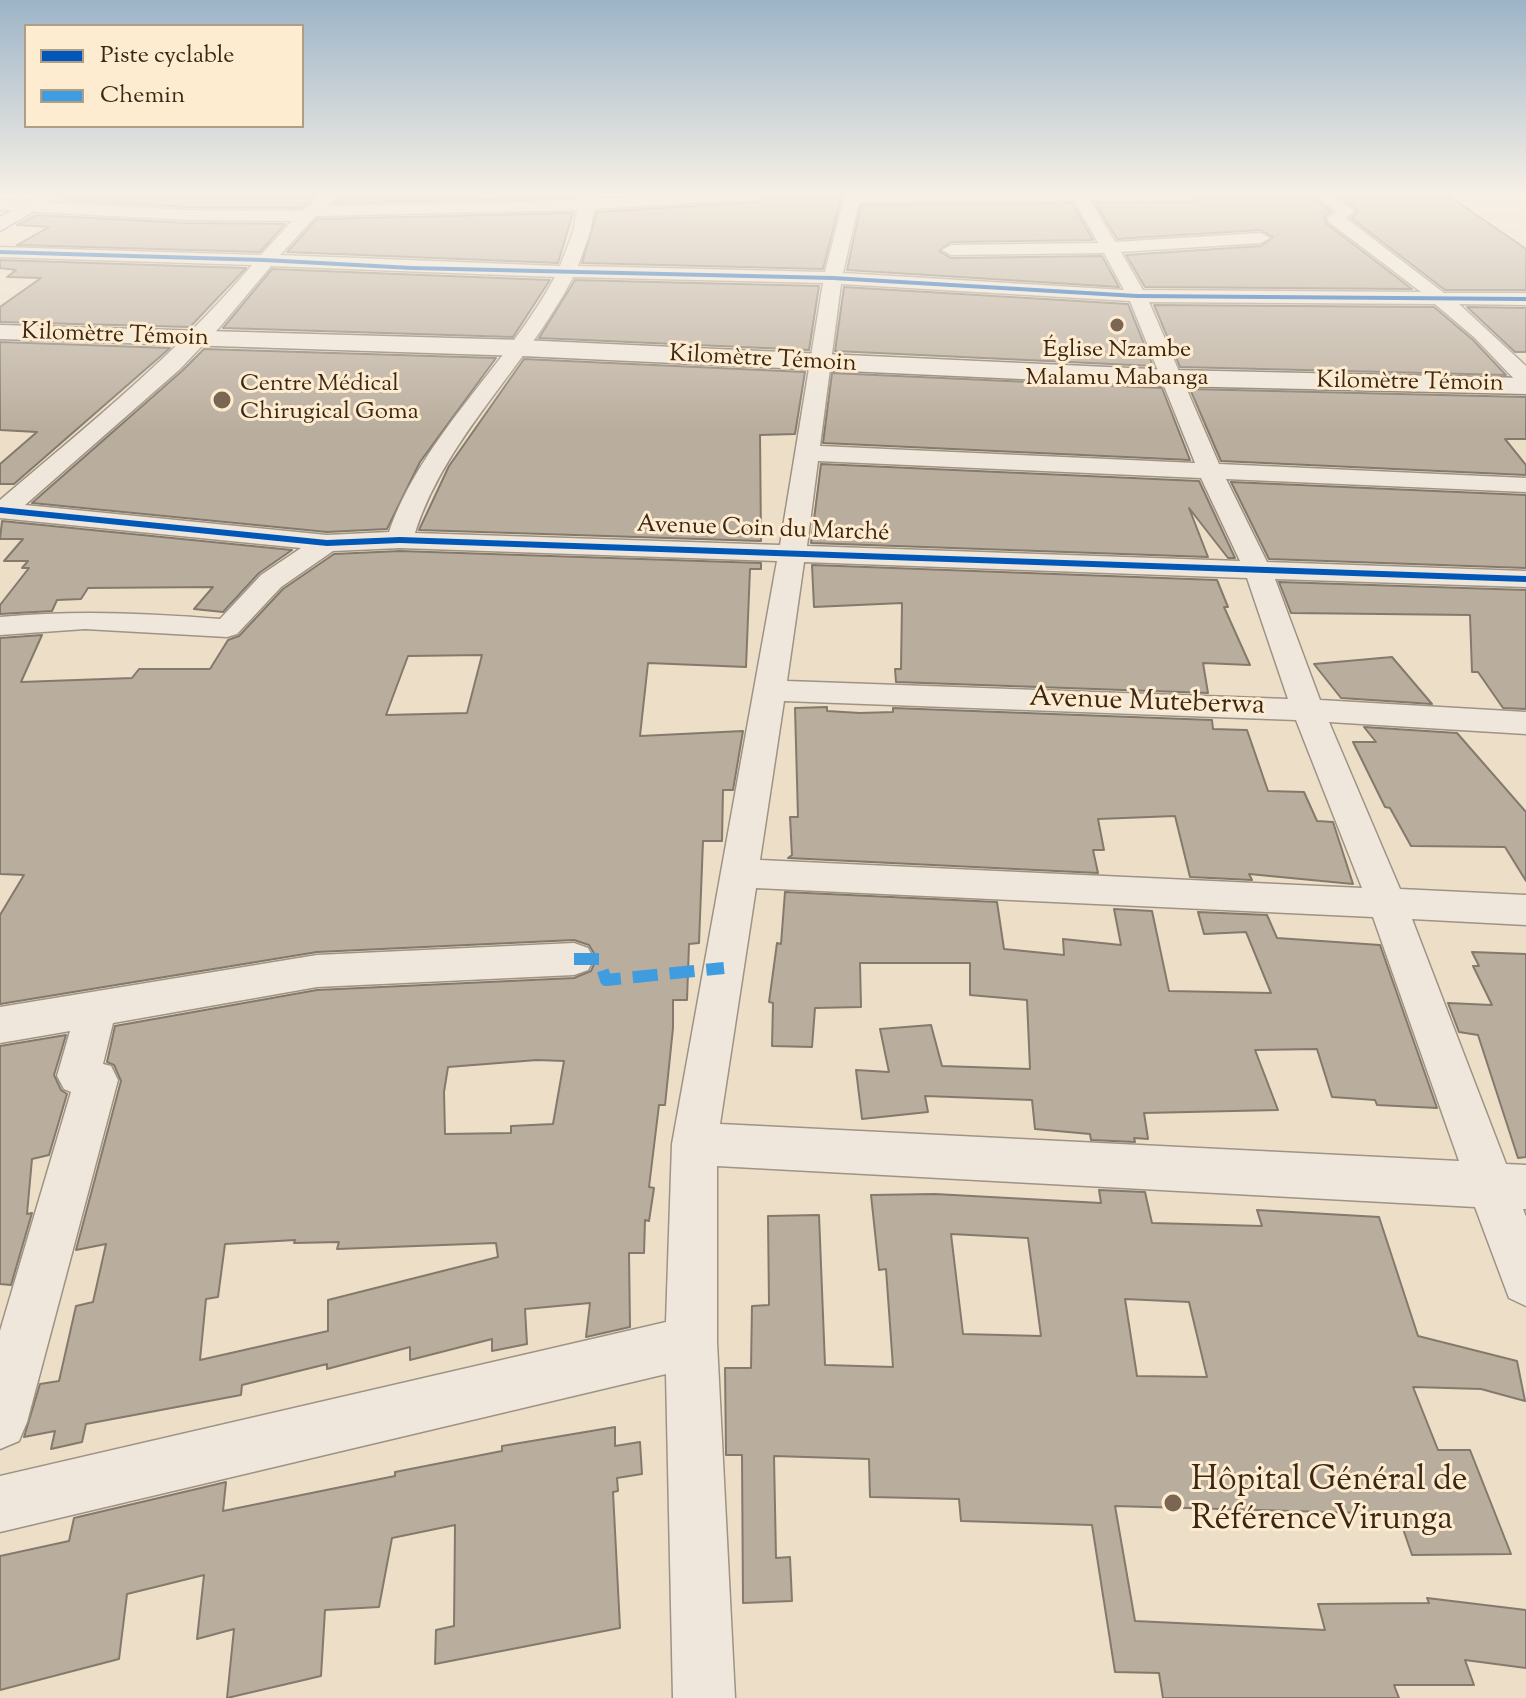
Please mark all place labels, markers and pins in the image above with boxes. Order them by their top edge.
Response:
marker: Église Nzambe Malamu Mabanga [1108,316,1126,334]
place label: Église Nzambe Malamu Mabanga [1025,338,1209,394]
place label: Centre Médical Chirugical Goma [240,372,419,428]
marker: Centre Médical Chirugical Goma [211,389,233,411]
place label: Hôpital Général de RéférenceVirunga [1191,1463,1468,1542]
marker: Hôpital Général de RéférenceVirunga [1162,1492,1184,1514]

